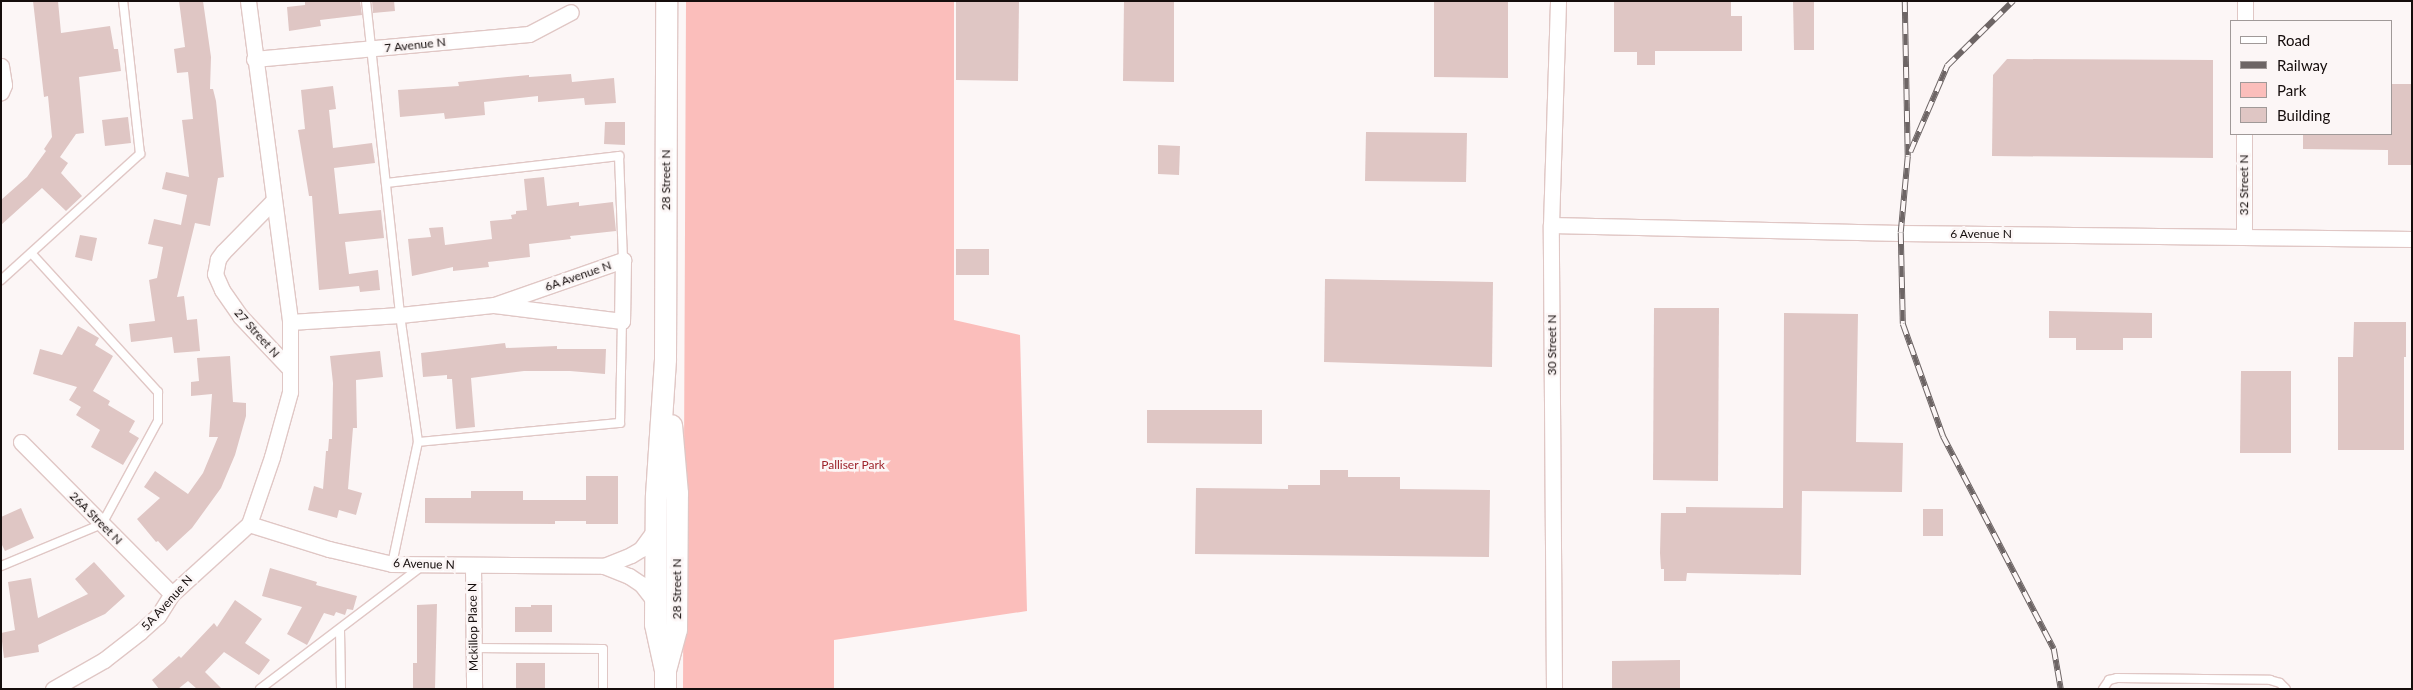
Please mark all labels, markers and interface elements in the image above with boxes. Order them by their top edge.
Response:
legend [2230,20,2393,135]
text: Road [2277,31,2310,49]
street label: 7 Avenue N [383,35,447,55]
text: Railway [2277,56,2328,74]
text: Park [2277,81,2306,99]
text: Building [2277,106,2330,124]
street label: 28 Street N [659,150,673,210]
street label: 32 Street N [2237,155,2251,215]
street label: 6 Avenue N [1950,227,2012,241]
street label: 6A Avenue N [543,258,613,294]
street label: 27 Street N [231,306,283,360]
street label: 30 Street N [1545,315,1559,375]
park label: Palliser Park [821,458,885,472]
street label: 26A Street N [67,489,125,547]
street label: 6 Avenue N [393,556,455,572]
street label: 28 Street N [670,559,684,619]
street label: 5A Avenue N [138,572,196,634]
street label: Mckillop Place N [465,583,481,671]

